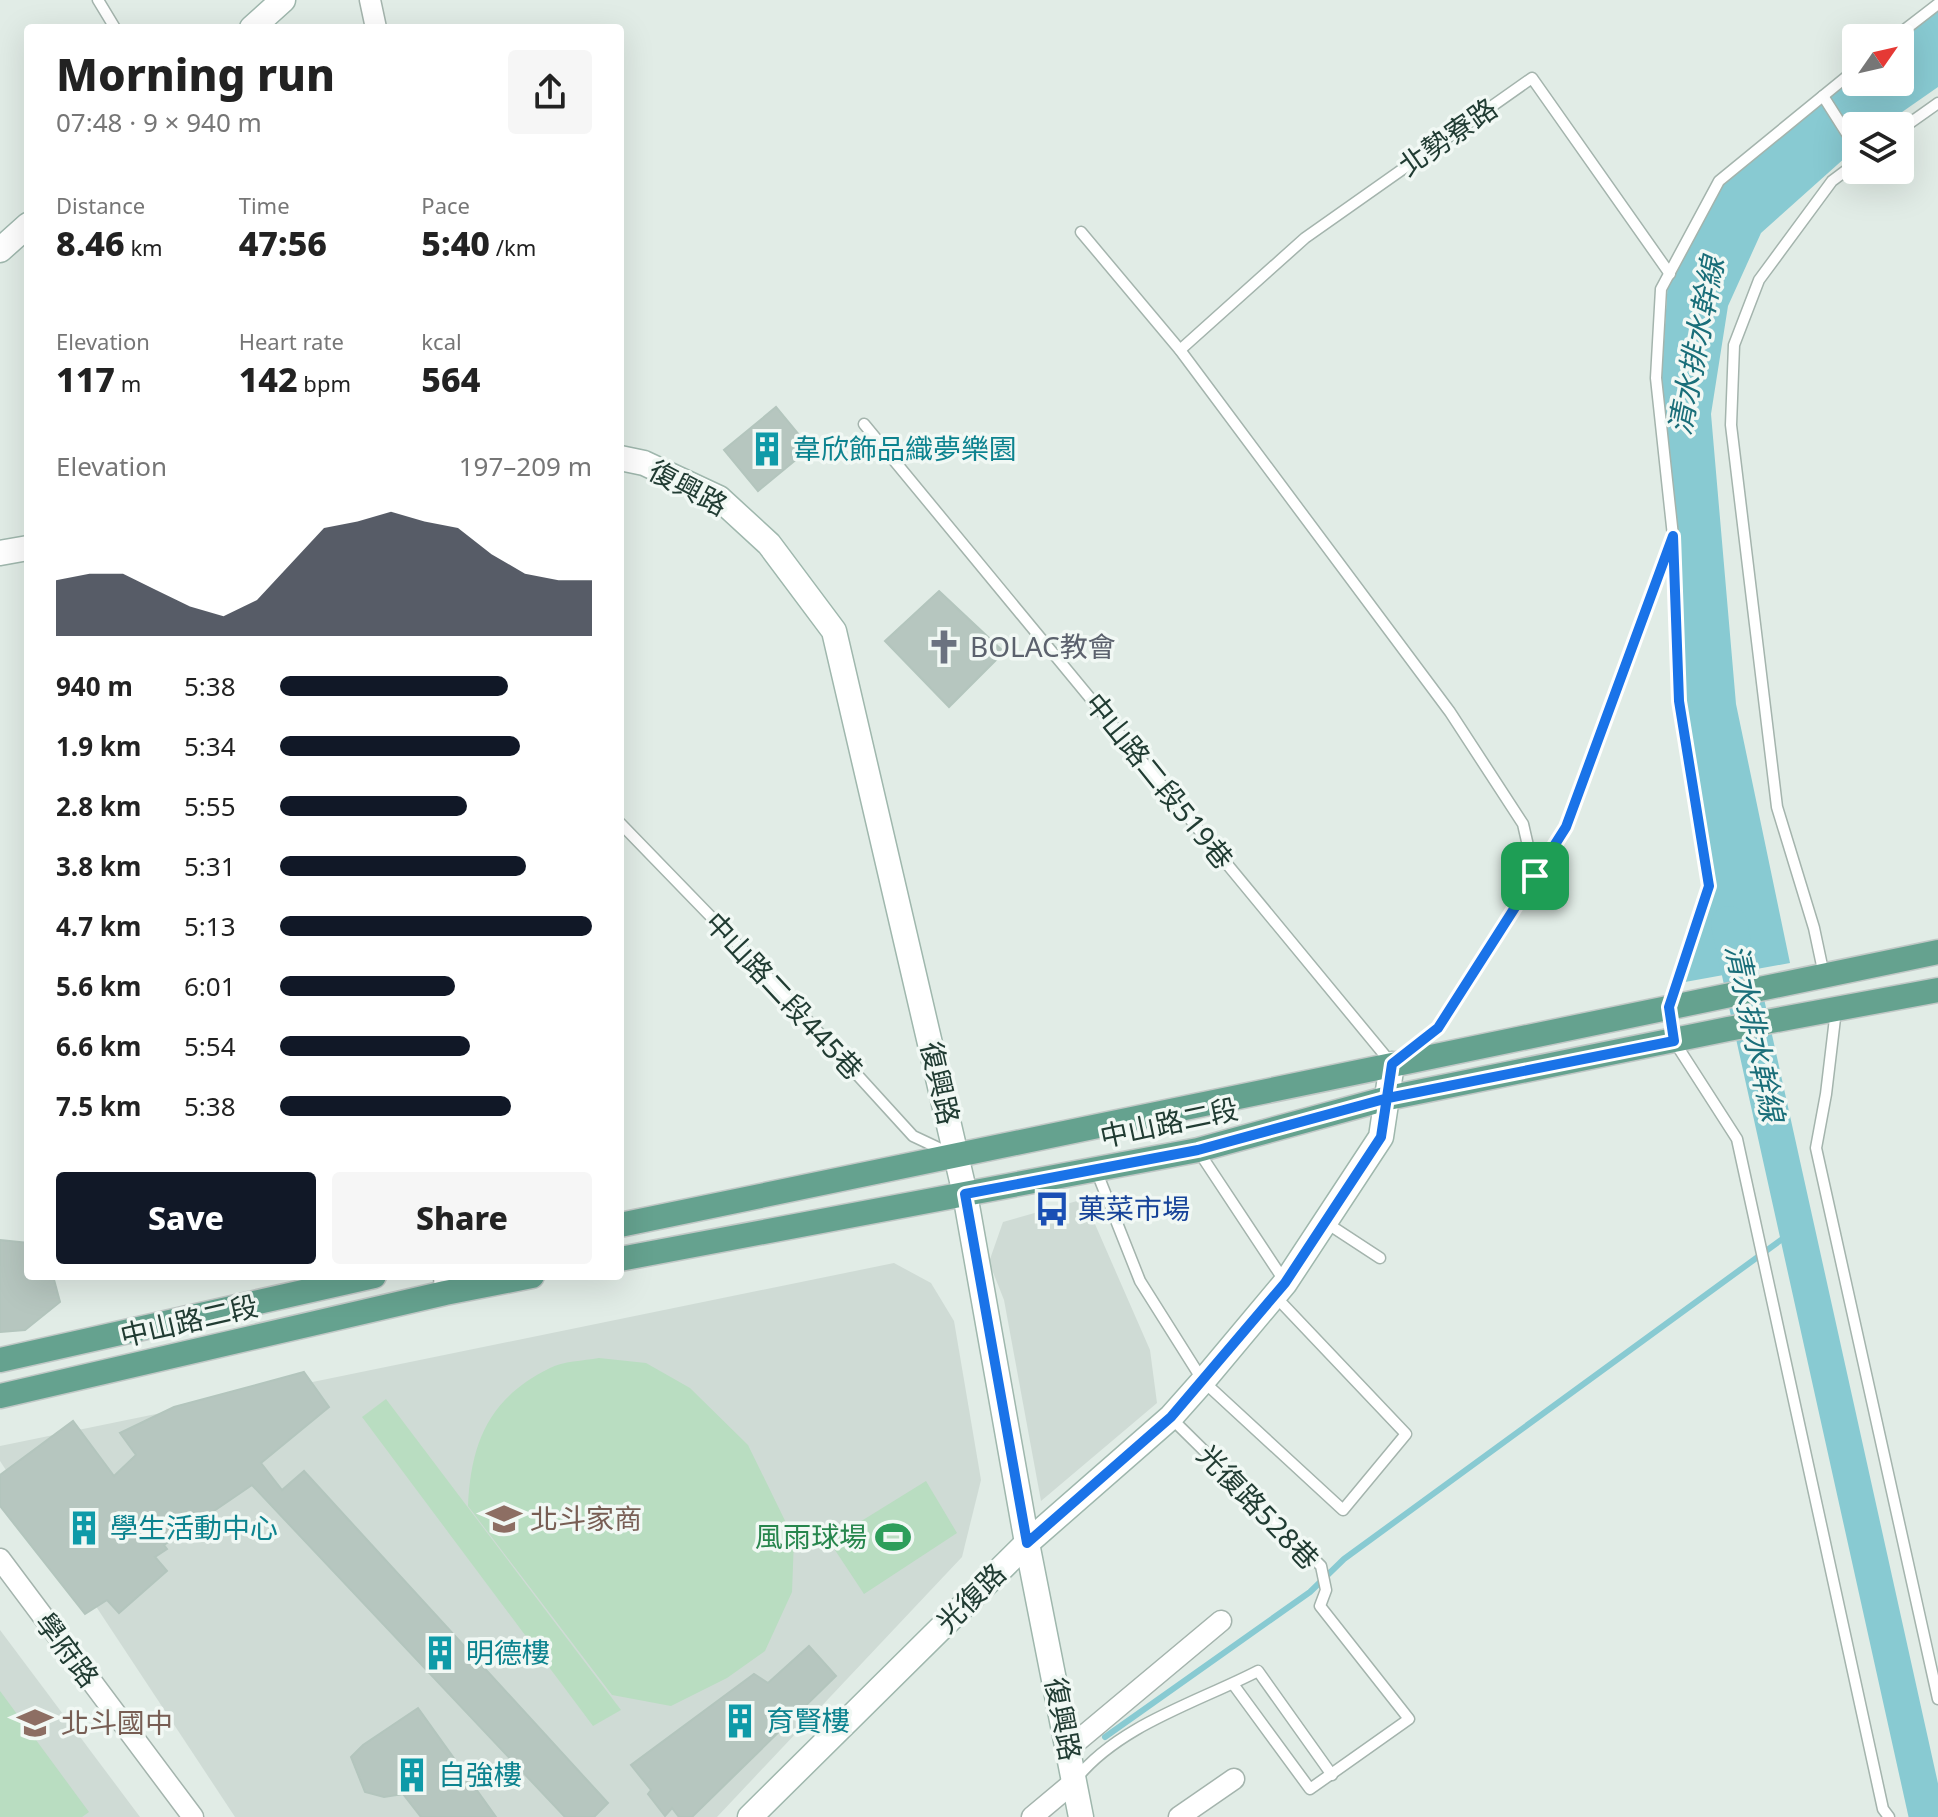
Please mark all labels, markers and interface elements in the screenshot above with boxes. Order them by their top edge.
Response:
north arrow [1842,24,1914,96]
map controls [1842,24,1914,184]
text: Morning run [56,44,335,104]
button: share [508,50,592,134]
street label: 北勢寮路 [1391,88,1504,184]
text: 07:48 · 9 × 940 m [56,104,262,140]
button: layers [1842,112,1914,184]
text: Distance [56,190,145,220]
text: Time [239,190,290,220]
text: Pace [421,190,470,220]
text: 8.46 [56,220,125,266]
text: 47:56 [239,220,327,266]
text: 5:40 [421,220,490,266]
text: km [125,232,163,262]
text: /km [490,232,536,262]
water label: 清水排水幹線 [1658,251,1733,438]
text: Elevation [56,326,150,356]
text: Heart rate [239,326,344,356]
text: kcal [421,326,462,356]
text: 117 [56,356,115,402]
text: 142 [239,356,298,402]
text: 564 [421,356,480,402]
text: m [115,368,141,398]
text: bpm [298,368,351,398]
place label: 韋欣飾品織夢樂園 [793,429,1017,467]
building icon: 韋欣飾品織夢樂園 [748,430,786,468]
text: Elevation [56,448,167,484]
text: 197–209 m [459,448,592,484]
street label: 復興路 [642,451,734,524]
place label: BOLAC教會 [970,627,1116,665]
church icon: BOLAC教會 [925,628,963,666]
text: 940 m [56,668,133,704]
text: 5:38 [184,668,236,704]
street label: 中山路二段519巷 [1077,684,1243,876]
text: 1.9 km [56,728,141,764]
text: 5:34 [184,728,236,764]
text: 2.8 km [56,788,141,824]
text: 5:55 [184,788,236,824]
pin [1501,842,1569,910]
text: 3.8 km [56,848,141,884]
text: 5:31 [184,848,236,884]
icon: arrive [1513,854,1557,898]
street label: 中山路二段445巷 [697,903,872,1087]
text: 4.7 km [56,908,141,944]
text: 5:13 [184,908,236,944]
water label: 清水排水幹線 [1717,940,1795,1128]
text: 5.6 km [56,968,141,1004]
text: 6:01 [184,968,236,1004]
text: 6.6 km [56,1028,141,1064]
text: 5:54 [184,1028,236,1064]
street label: 復興路 [913,1038,969,1128]
text: 7.5 km [56,1088,141,1124]
text: 5:38 [184,1088,236,1124]
street label: 中山路二段 [1096,1089,1241,1155]
button: Save [56,1172,316,1264]
button: Share [332,1172,592,1264]
place label: 菓菜市場 [1078,1189,1190,1227]
bus stop icon: 菓菜市場 [1033,1190,1071,1228]
street label: 中山路二段 [116,1286,261,1354]
street label: 光復路528巷 [1189,1436,1328,1577]
place label: 北斗家商 [530,1499,642,1537]
school or university icon: 北斗家商 [485,1500,523,1538]
place label: 學生活動中心 [110,1508,278,1546]
building icon: 學生活動中心 [65,1509,103,1547]
place label: 風雨球場 [755,1517,867,1555]
sports icon: 風雨球場 [874,1518,912,1556]
street label: 光復路 [927,1554,1013,1640]
street label: 學府路 [27,1604,108,1694]
place label: 明德樓 [466,1633,550,1671]
building icon: 明德樓 [421,1634,459,1672]
street label: 復興路 [1037,1674,1091,1764]
place label: 育賢樓 [766,1701,850,1739]
building icon: 育賢樓 [721,1702,759,1740]
place label: 北斗國中 [61,1703,173,1741]
school or university icon: 北斗國中 [16,1704,54,1742]
place label: 自強樓 [438,1755,522,1793]
building icon: 自強樓 [393,1756,431,1794]

